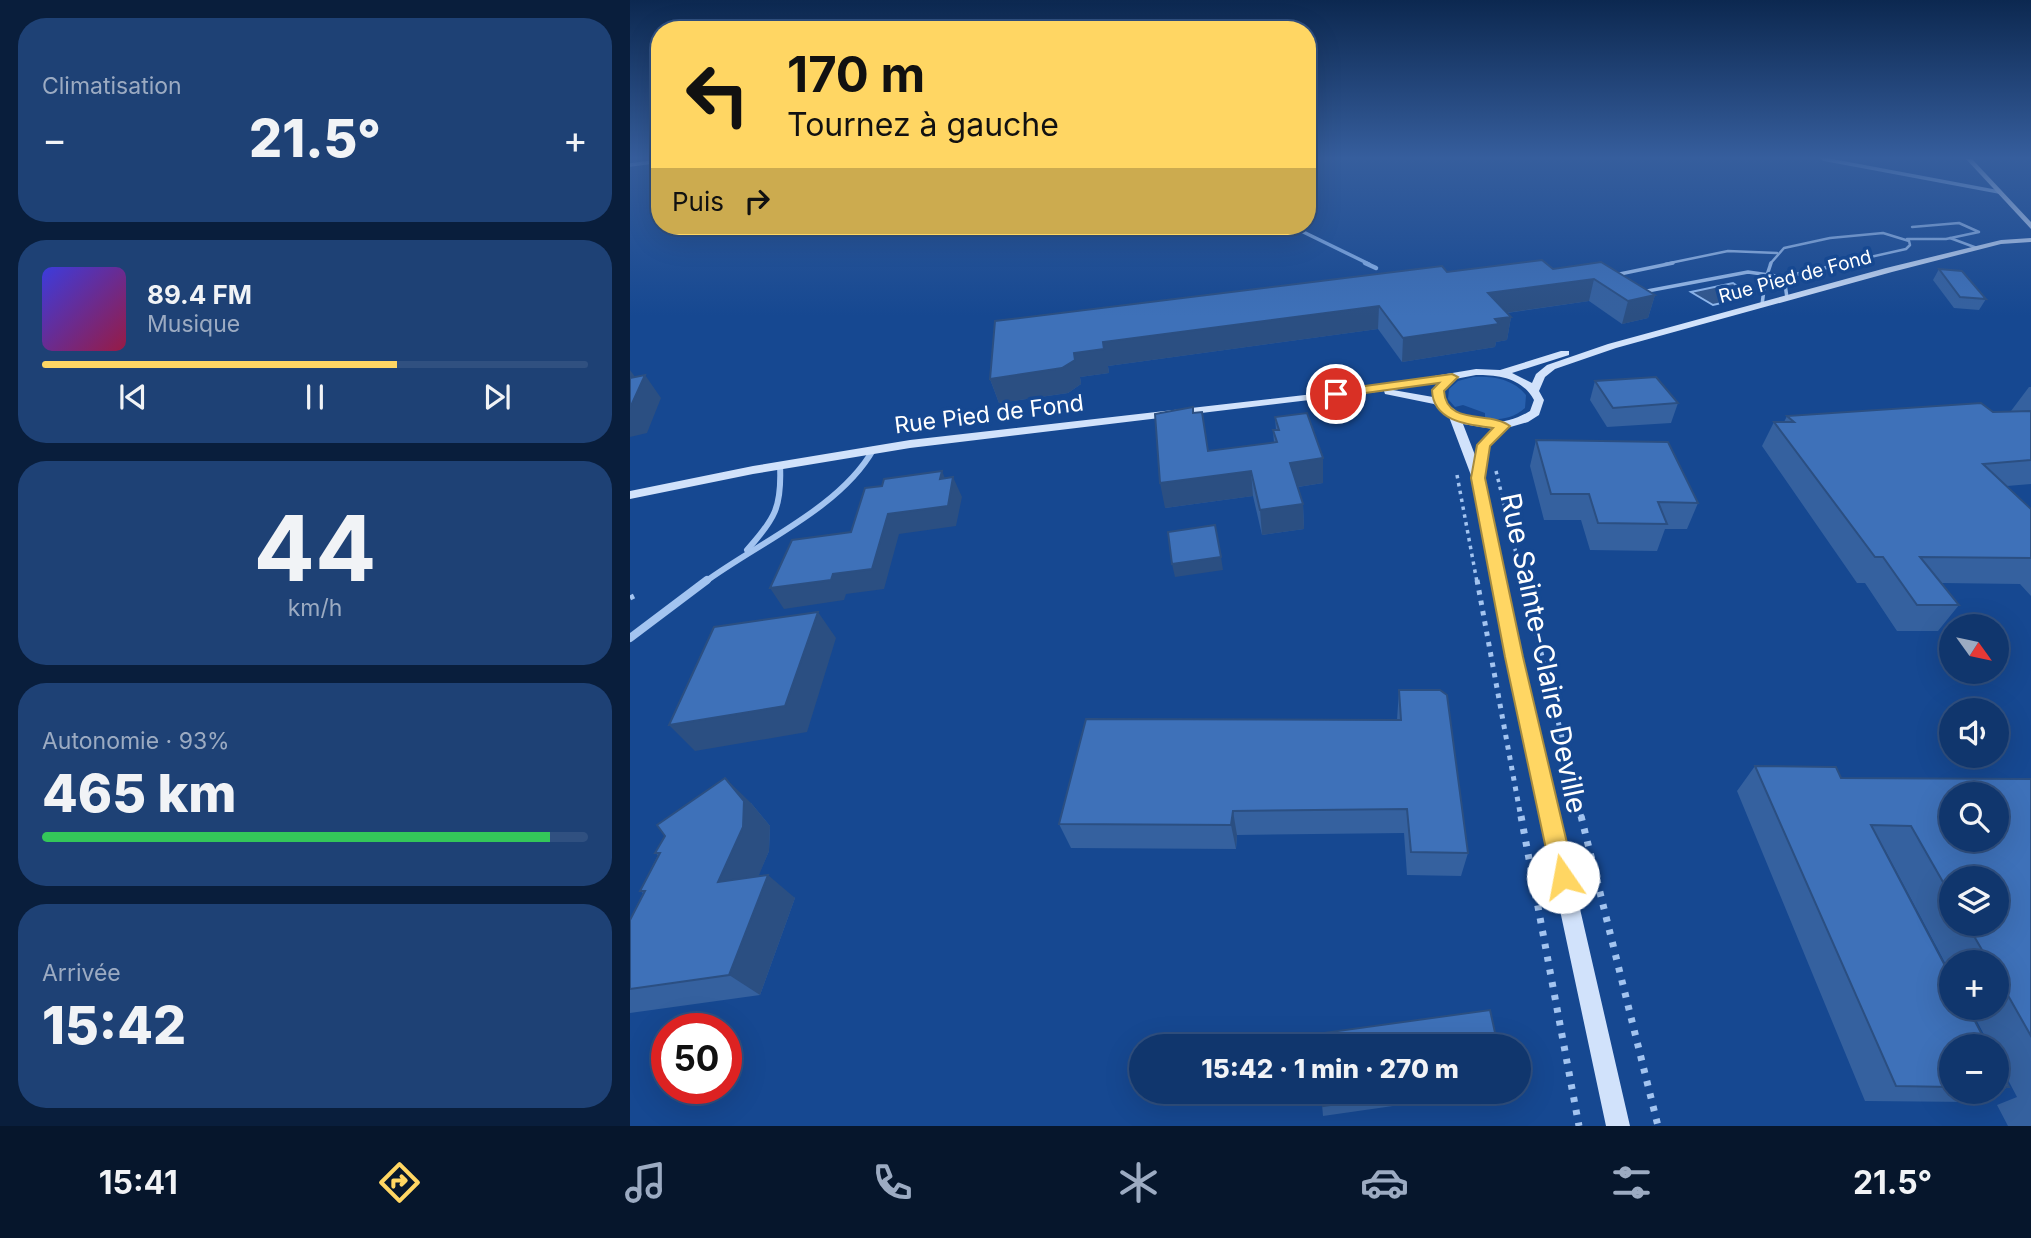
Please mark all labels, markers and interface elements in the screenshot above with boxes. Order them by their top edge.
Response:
text: 170 m [787,45,925,104]
icon: left [672,49,763,140]
text: Climatisation [42,72,182,100]
text: Tournez à gauche [787,105,1059,144]
text: 21.5° [249,107,381,170]
text: − [42,116,67,162]
text: + [563,116,588,162]
icon: right [738,182,776,220]
text: Puis [672,186,724,217]
street label: Rue Pied de Fond [1716,245,1874,308]
text: 89.4 FM [147,279,252,310]
text: Musique [147,310,240,338]
pin [1306,364,1366,424]
icon: arrive [1317,375,1355,413]
icon: previous [114,378,152,416]
icon: pause [296,378,334,416]
icon: next [478,378,516,416]
street label: Rue Pied de Fond [893,388,1085,440]
street label: Rue Sainte-Claire Deville [1493,490,1595,816]
text: 44 [253,493,377,603]
text: km/h [288,594,342,622]
north arrow [1939,614,2009,684]
map controls [1939,614,2009,1104]
button: sound [1939,698,2009,768]
text: Autonomie · 93% [42,727,230,755]
text: 465 km [42,762,237,825]
button: search [1939,782,2009,852]
position arrow [1526,840,1600,914]
button: layers [1939,866,2009,936]
button: + [1939,950,2009,1020]
text: Arrivée [42,959,121,987]
text: 15:42 [42,994,186,1057]
speed limit sign: 50 [651,1013,742,1104]
button: − [1939,1034,2009,1104]
text: 15:42 · 1 min · 270 m [1201,1053,1459,1084]
icon: directions [375,1158,424,1207]
icon: music [621,1158,670,1207]
icon: phone [868,1158,917,1207]
icon: climate [1114,1158,1163,1207]
icon: car [1360,1158,1409,1207]
icon: filters [1607,1158,1656,1207]
text: 15:41 [99,1163,178,1202]
text: 21.5° [1853,1163,1932,1202]

